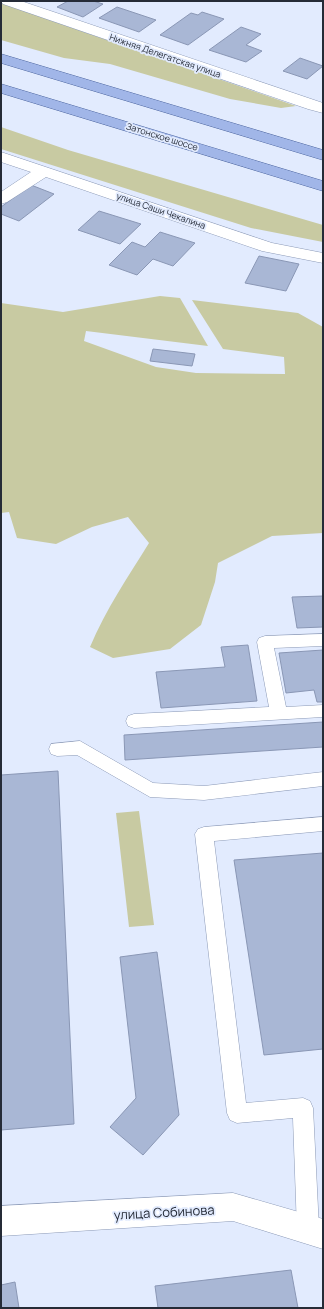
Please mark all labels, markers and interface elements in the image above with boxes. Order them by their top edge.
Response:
street label: Нижняя Делегатская улица [108,30,223,81]
street label: Затонское шоссе [125,119,200,154]
street label: улица Саши Чекалина [115,189,208,232]
street label: улица Собинова [113,1200,215,1224]

